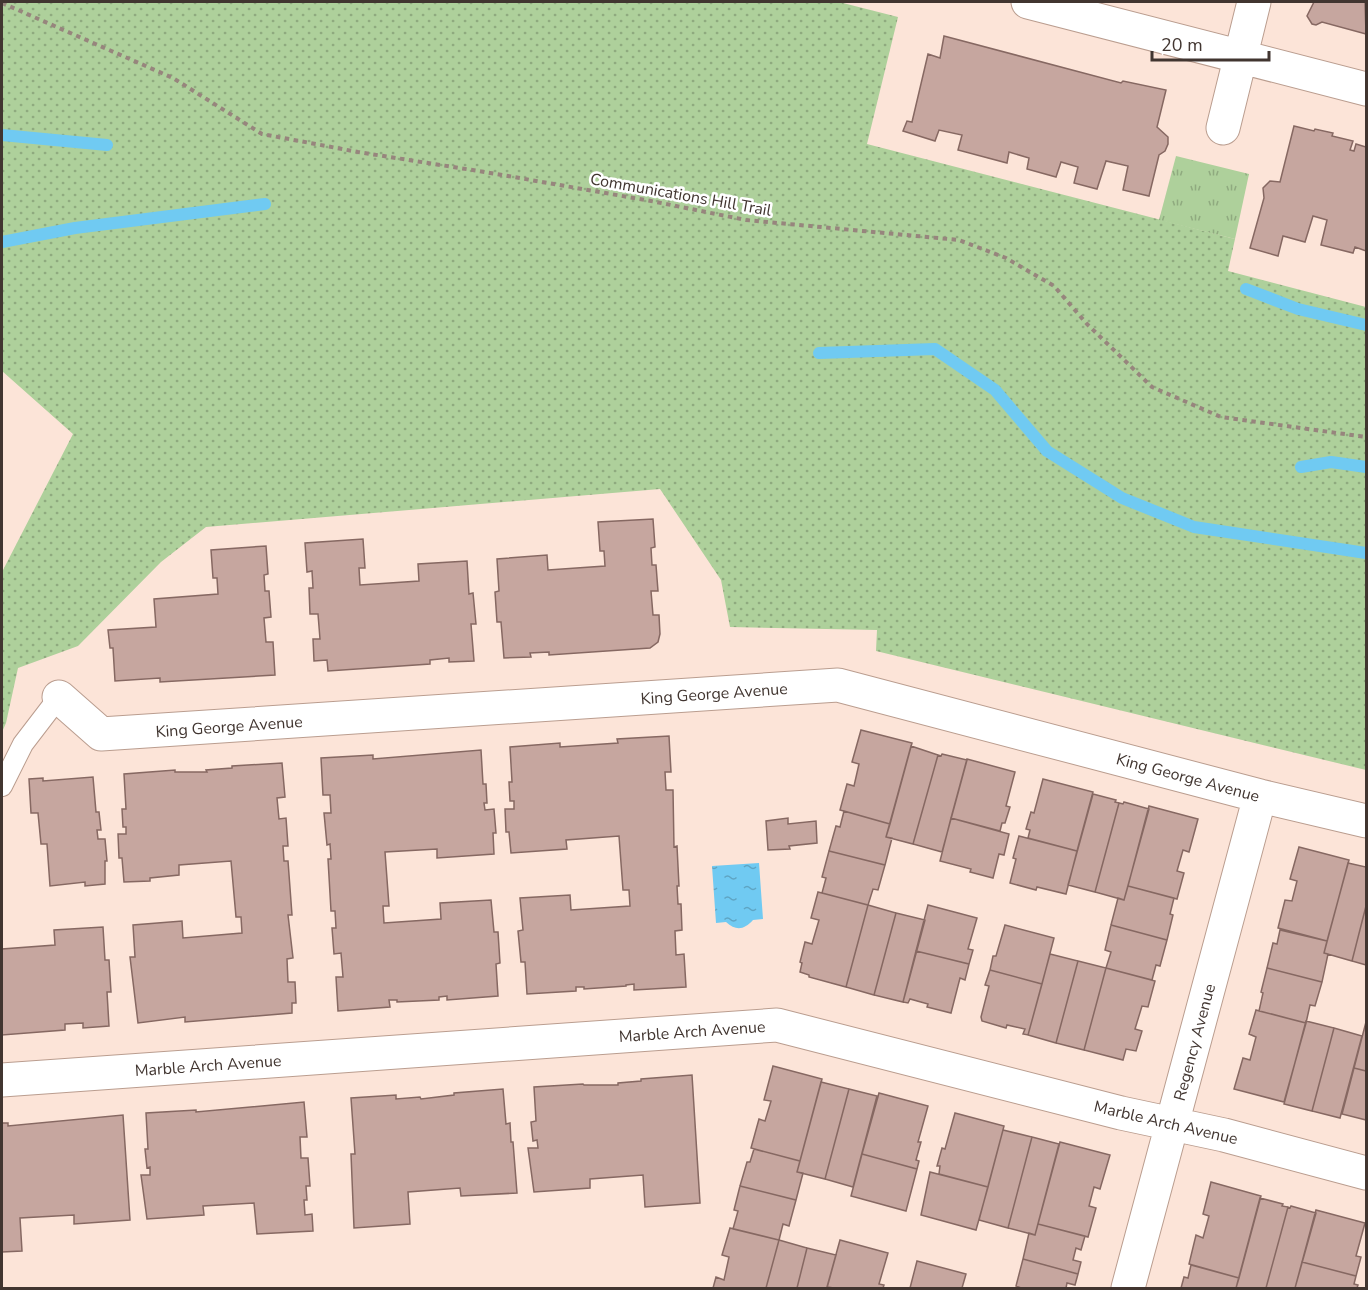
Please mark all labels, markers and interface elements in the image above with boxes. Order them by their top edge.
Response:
scale bar [1152,24,1269,62]
text: 20 m [1161,33,1203,57]
street label: Communications Hill Trail [588,168,773,222]
street label: King George Avenue [640,678,788,710]
street label: King George Avenue [155,711,303,743]
street label: King George Avenue [1114,748,1262,808]
street label: Regency Avenue [1169,981,1221,1103]
street label: Marble Arch Avenue [618,1016,766,1048]
street label: Marble Arch Avenue [134,1050,282,1082]
street label: Marble Arch Avenue [1092,1096,1240,1150]

